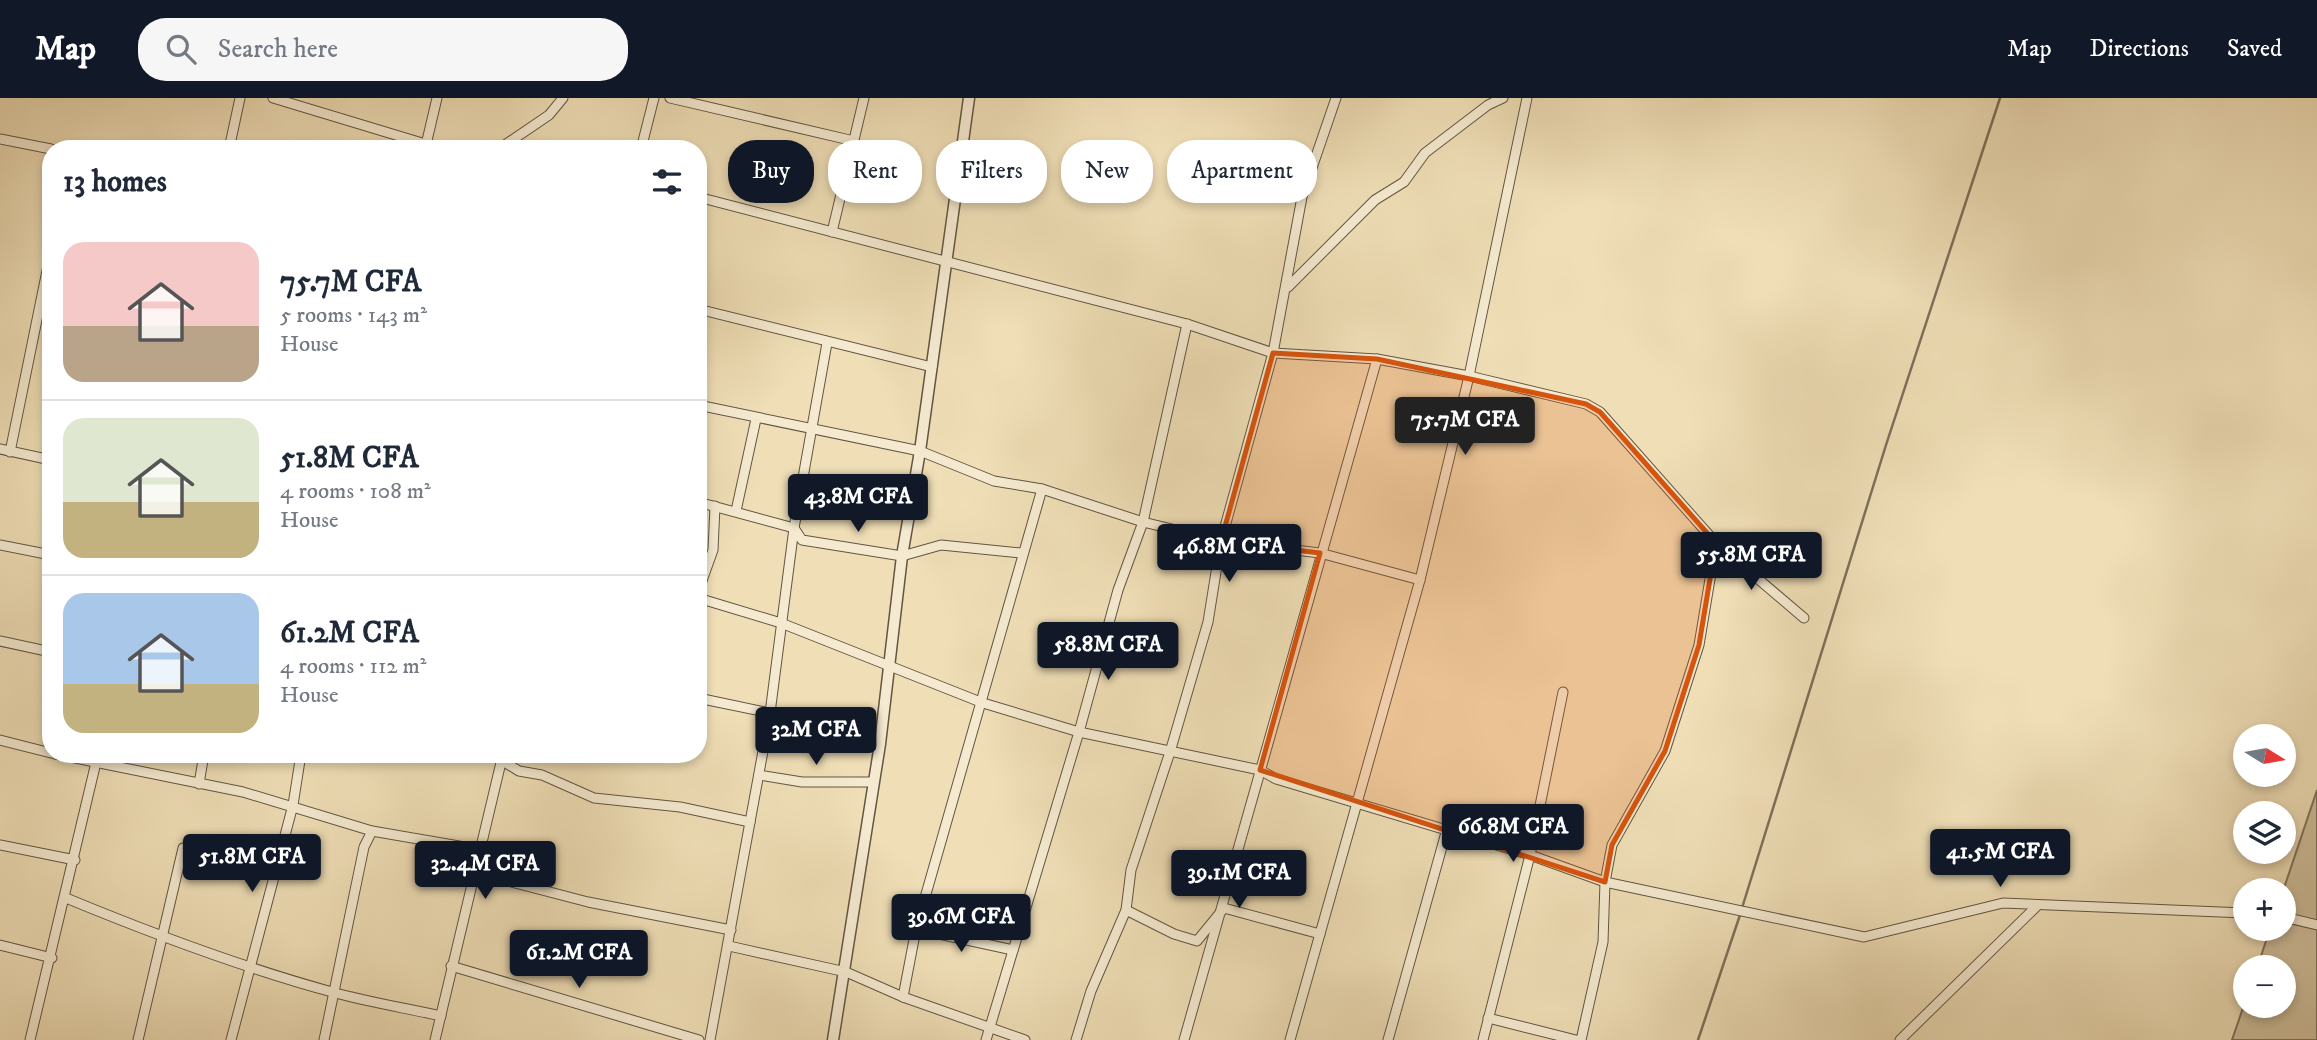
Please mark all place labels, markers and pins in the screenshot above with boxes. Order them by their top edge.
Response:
pin: 75.7M CFA [1385,398,1545,457]
pin: 43.8M CFA [778,474,938,534]
pin: 46.8M CFA [1149,524,1309,584]
pin: 55.8M CFA [1671,532,1831,592]
pin: 58.8M CFA [1028,622,1188,682]
pin: 32M CFA [751,708,881,767]
pin: 66.8M CFA [1433,804,1593,864]
pin: 41.5M CFA [1920,830,2080,889]
pin: 51.8M CFA [172,834,332,894]
pin: 32.4M CFA [405,842,565,901]
pin: 39.1M CFA [1159,850,1319,910]
pin: 39.6M CFA [881,894,1041,954]
pin: 61.2M CFA [499,930,659,990]

